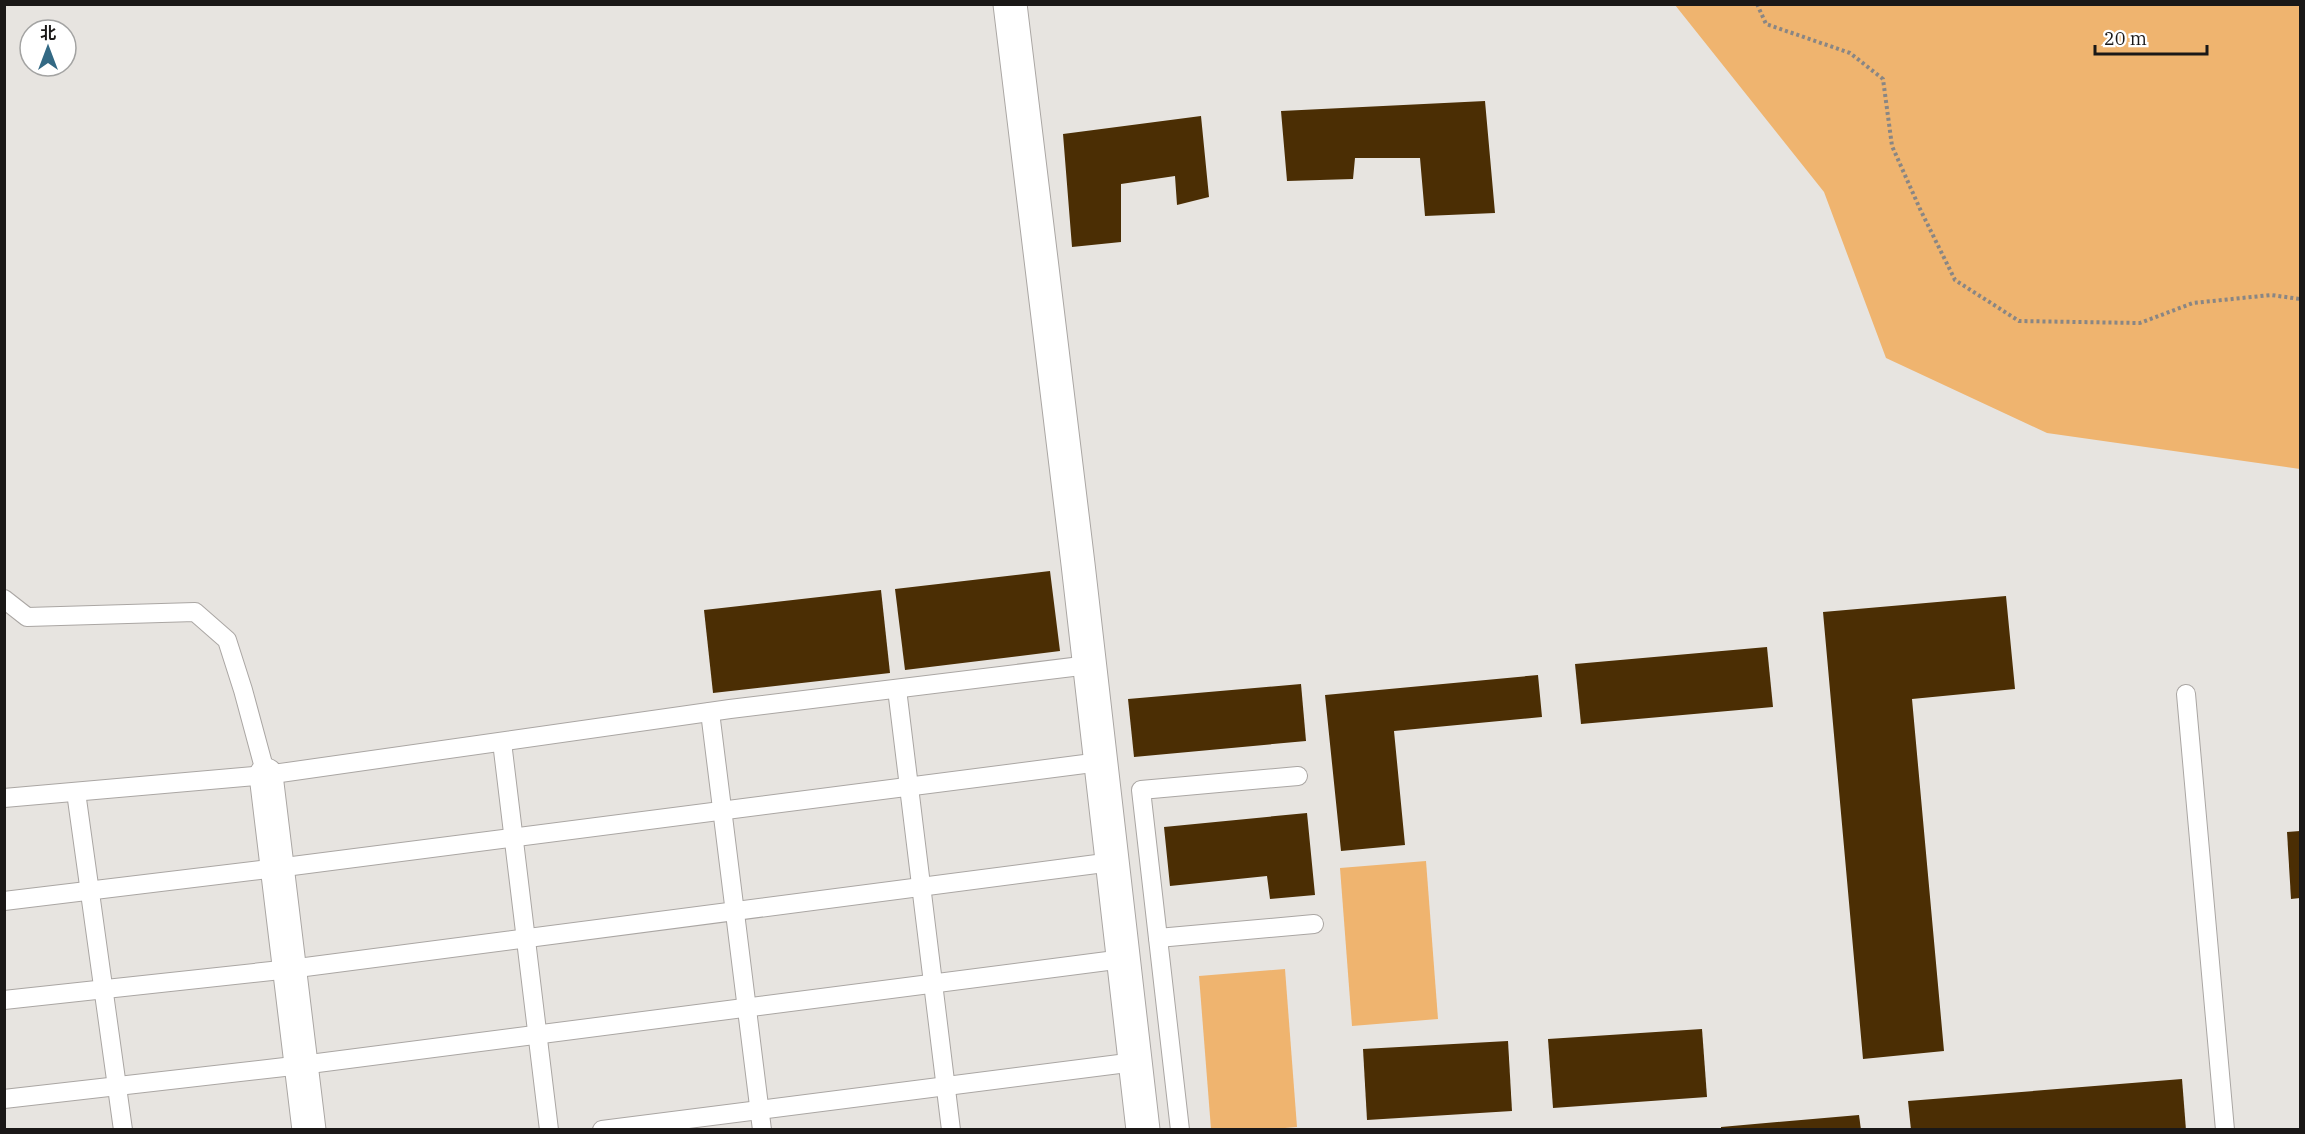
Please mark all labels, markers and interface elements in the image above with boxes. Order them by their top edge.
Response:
north arrow [18,18,78,78]
scale bar [2095,18,2208,56]
text: 北 [40,23,56,43]
text: 20 m [2104,27,2147,50]

